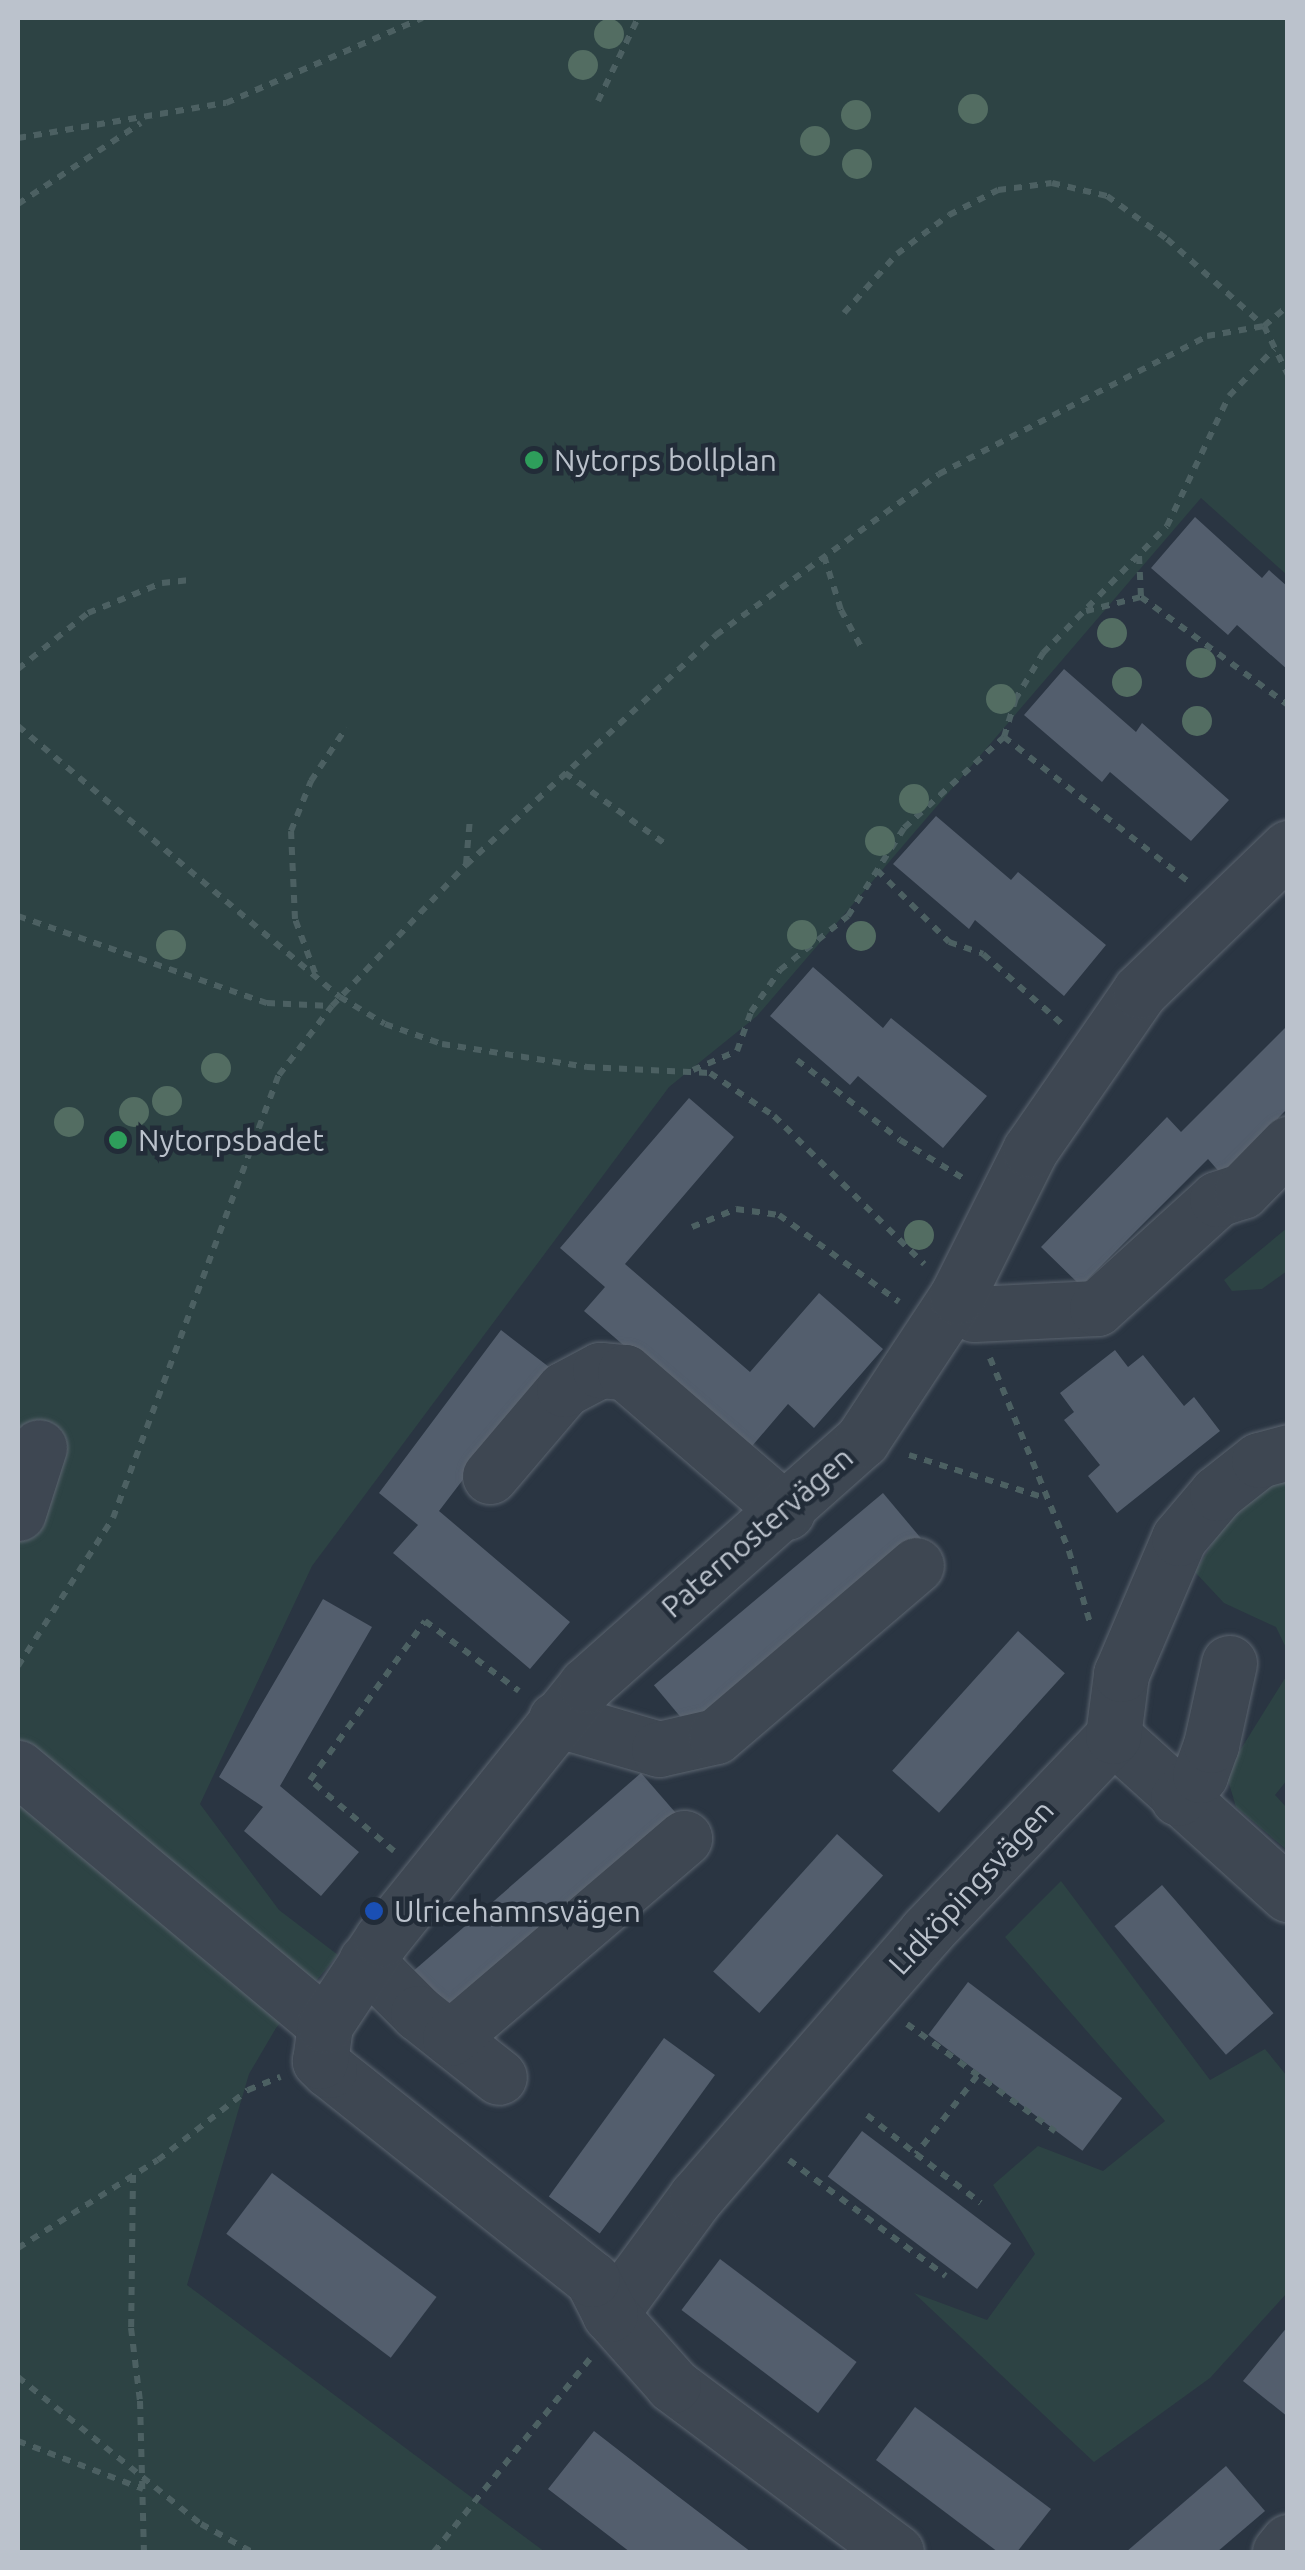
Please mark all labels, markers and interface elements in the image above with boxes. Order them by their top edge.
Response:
place label: Nytorps bollplan [554,442,777,478]
marker: Nytorps bollplan [523,449,545,471]
place label: Nytorpsbadet [138,1122,324,1158]
marker: Nytorpsbadet [107,1129,129,1151]
street label: Paternostervägen [654,1439,860,1625]
street label: Lidköpingsvägen [881,1792,1061,1982]
place label: Ulricehamnsvägen [394,1893,641,1929]
marker: Ulricehamnsvägen [363,1900,385,1922]

